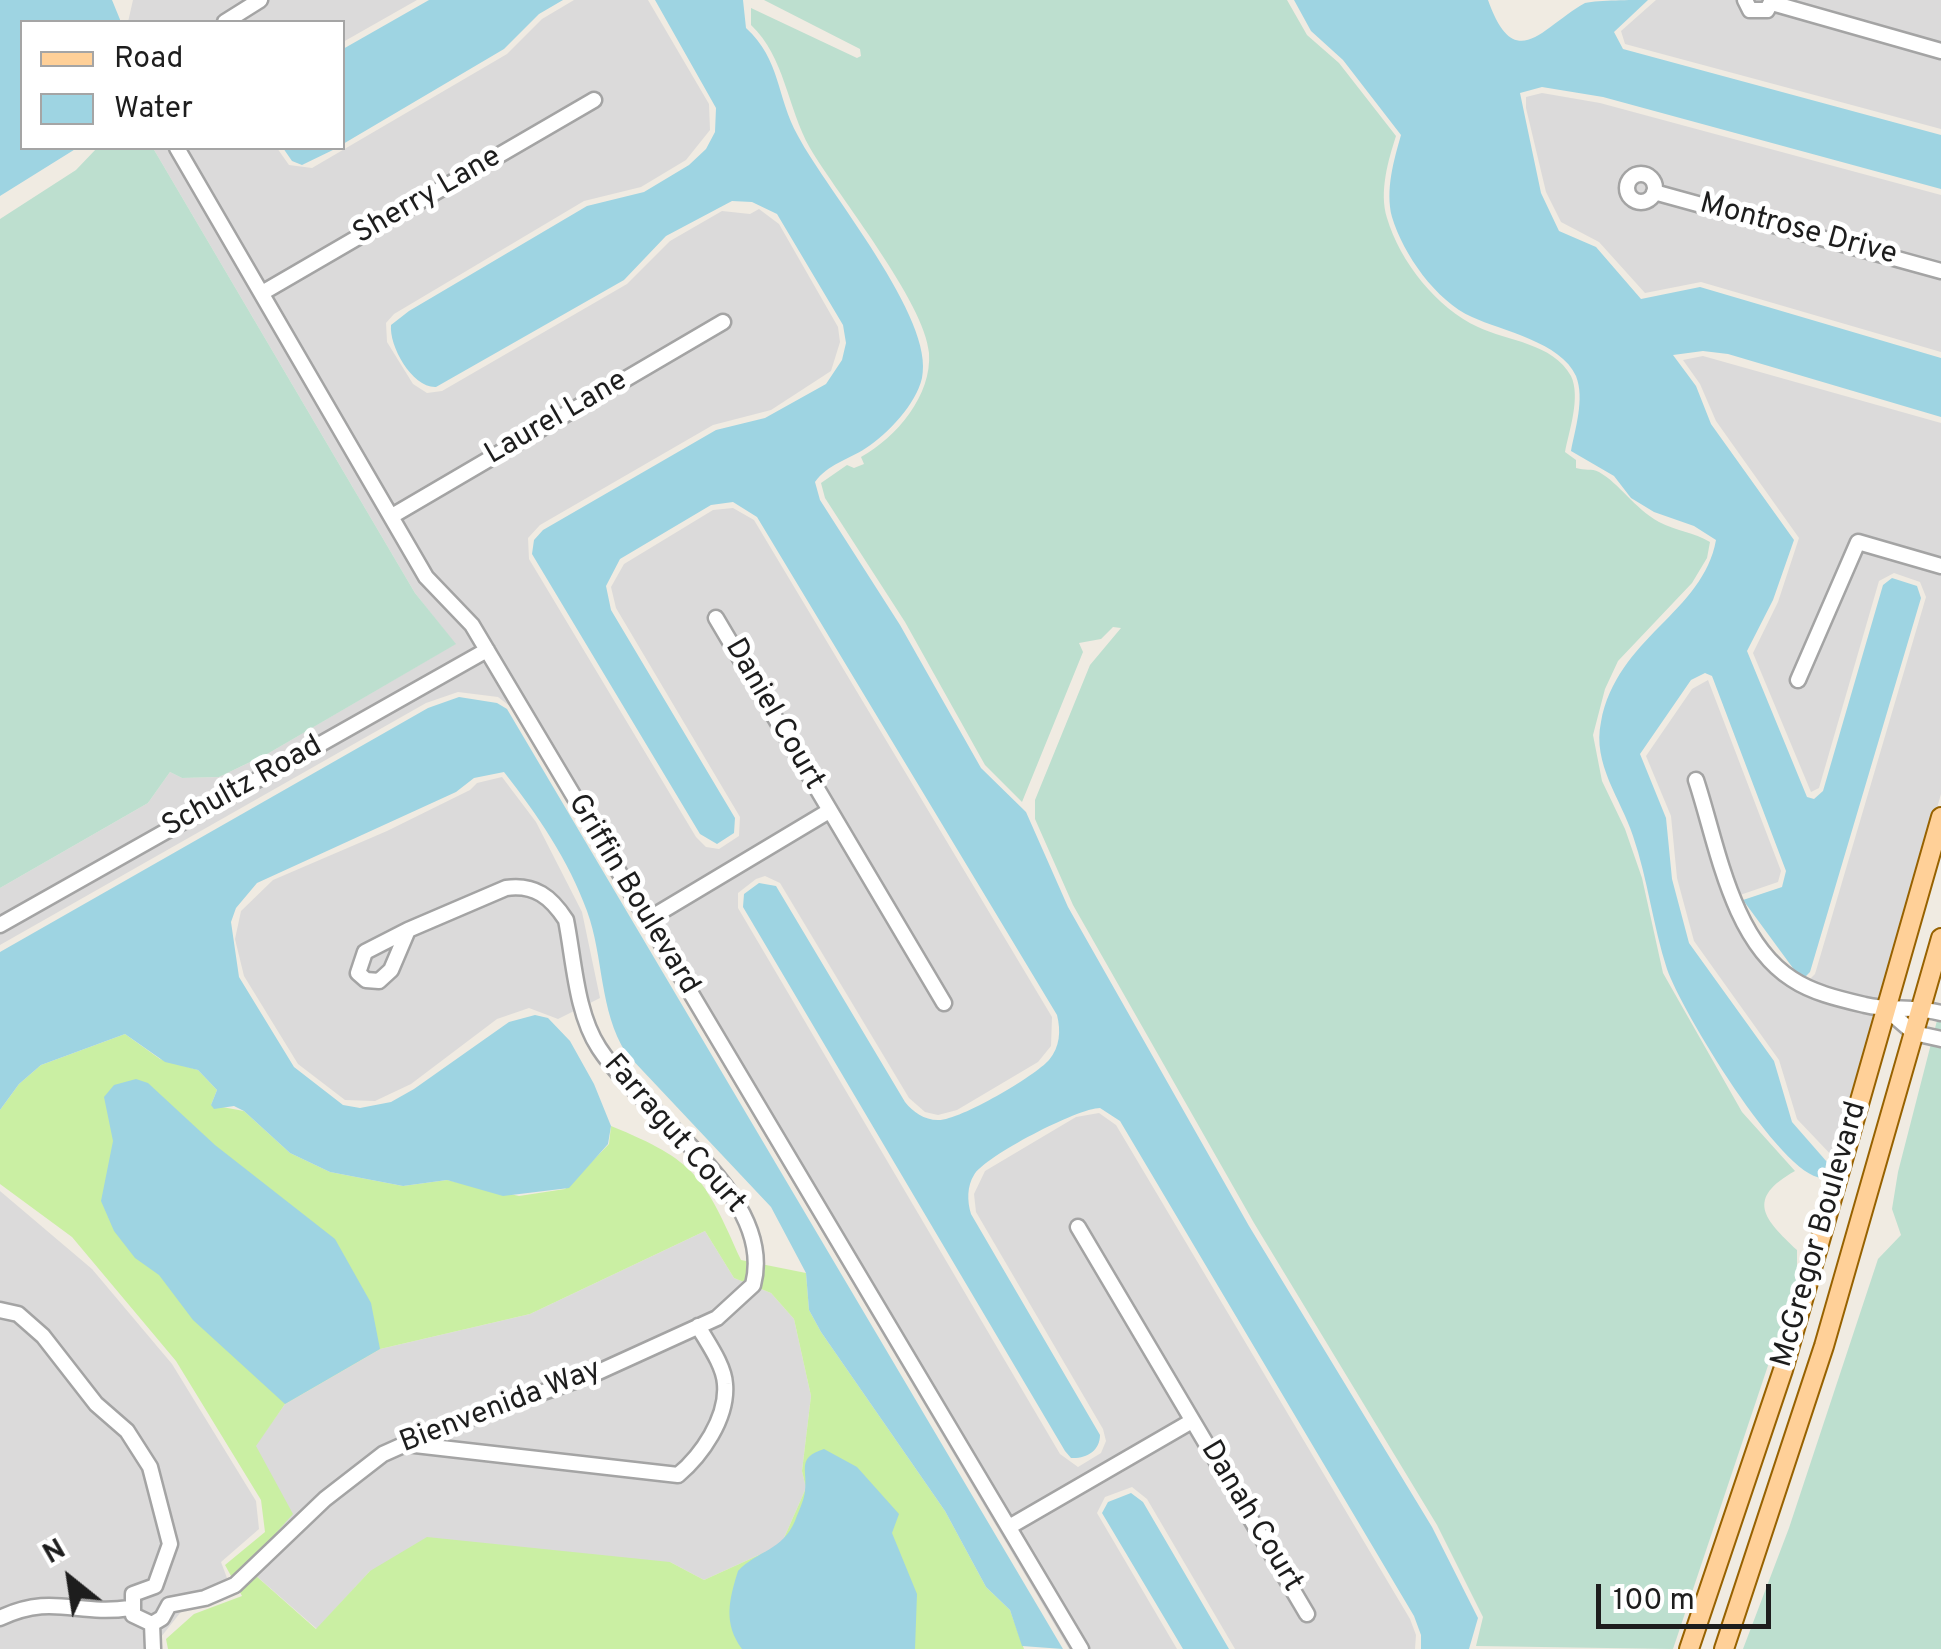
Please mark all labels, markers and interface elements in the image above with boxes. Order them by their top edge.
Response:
legend [20,20,345,150]
text: Road [114,41,183,78]
text: Water [114,91,193,128]
street label: Sherry Lane [348,140,508,254]
street label: Montrose Drive [1695,187,1901,275]
street label: Laurel Lane [480,364,634,474]
street label: Daniel Court [715,633,831,797]
street label: Schultz Road [157,729,329,847]
street label: Griffin Boulevard [558,788,706,1002]
street label: Farragut Court [594,1048,752,1222]
street label: McGregor Boulevard [1766,1098,1876,1372]
street label: Bienvenida Way [395,1353,607,1463]
street label: Danah Court [1191,1435,1309,1599]
north arrow [20,1529,120,1629]
text: N [37,1532,73,1574]
scale bar [1601,1564,1776,1626]
text: 100 m [1613,1583,1695,1620]

